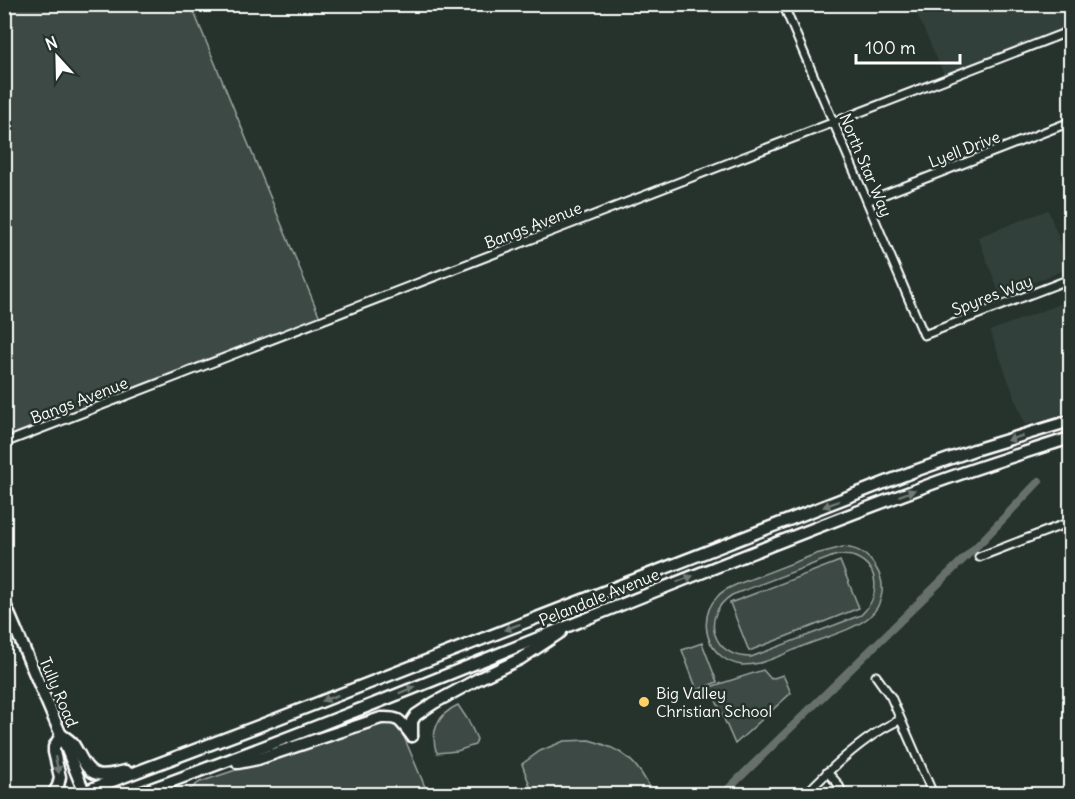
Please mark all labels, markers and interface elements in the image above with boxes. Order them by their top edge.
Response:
north arrow [27,27,87,87]
scale bar [856,27,960,65]
text: N [43,32,60,54]
text: 100 m [865,36,916,59]
street label: North Star Way [835,110,897,220]
street label: Lyell Drive [925,126,1003,172]
street label: Bangs Avenue [482,197,584,253]
street label: Spyres Way [949,270,1035,320]
street label: Bangs Avenue [28,372,130,428]
one-way arrow [1005,434,1023,443]
one-way arrow [898,488,916,498]
one-way arrow [822,499,840,509]
street label: Pelandale Avenue [536,564,662,630]
one-way arrow [677,573,695,583]
one-way arrow [503,623,521,632]
street label: Tully Road [35,654,83,730]
place label: Big Valley Christian School [656,683,772,721]
one-way arrow [398,685,416,694]
one-way arrow [321,693,339,703]
marker: Big Valley Christian School [637,695,651,709]
one-way arrow [53,755,62,774]

